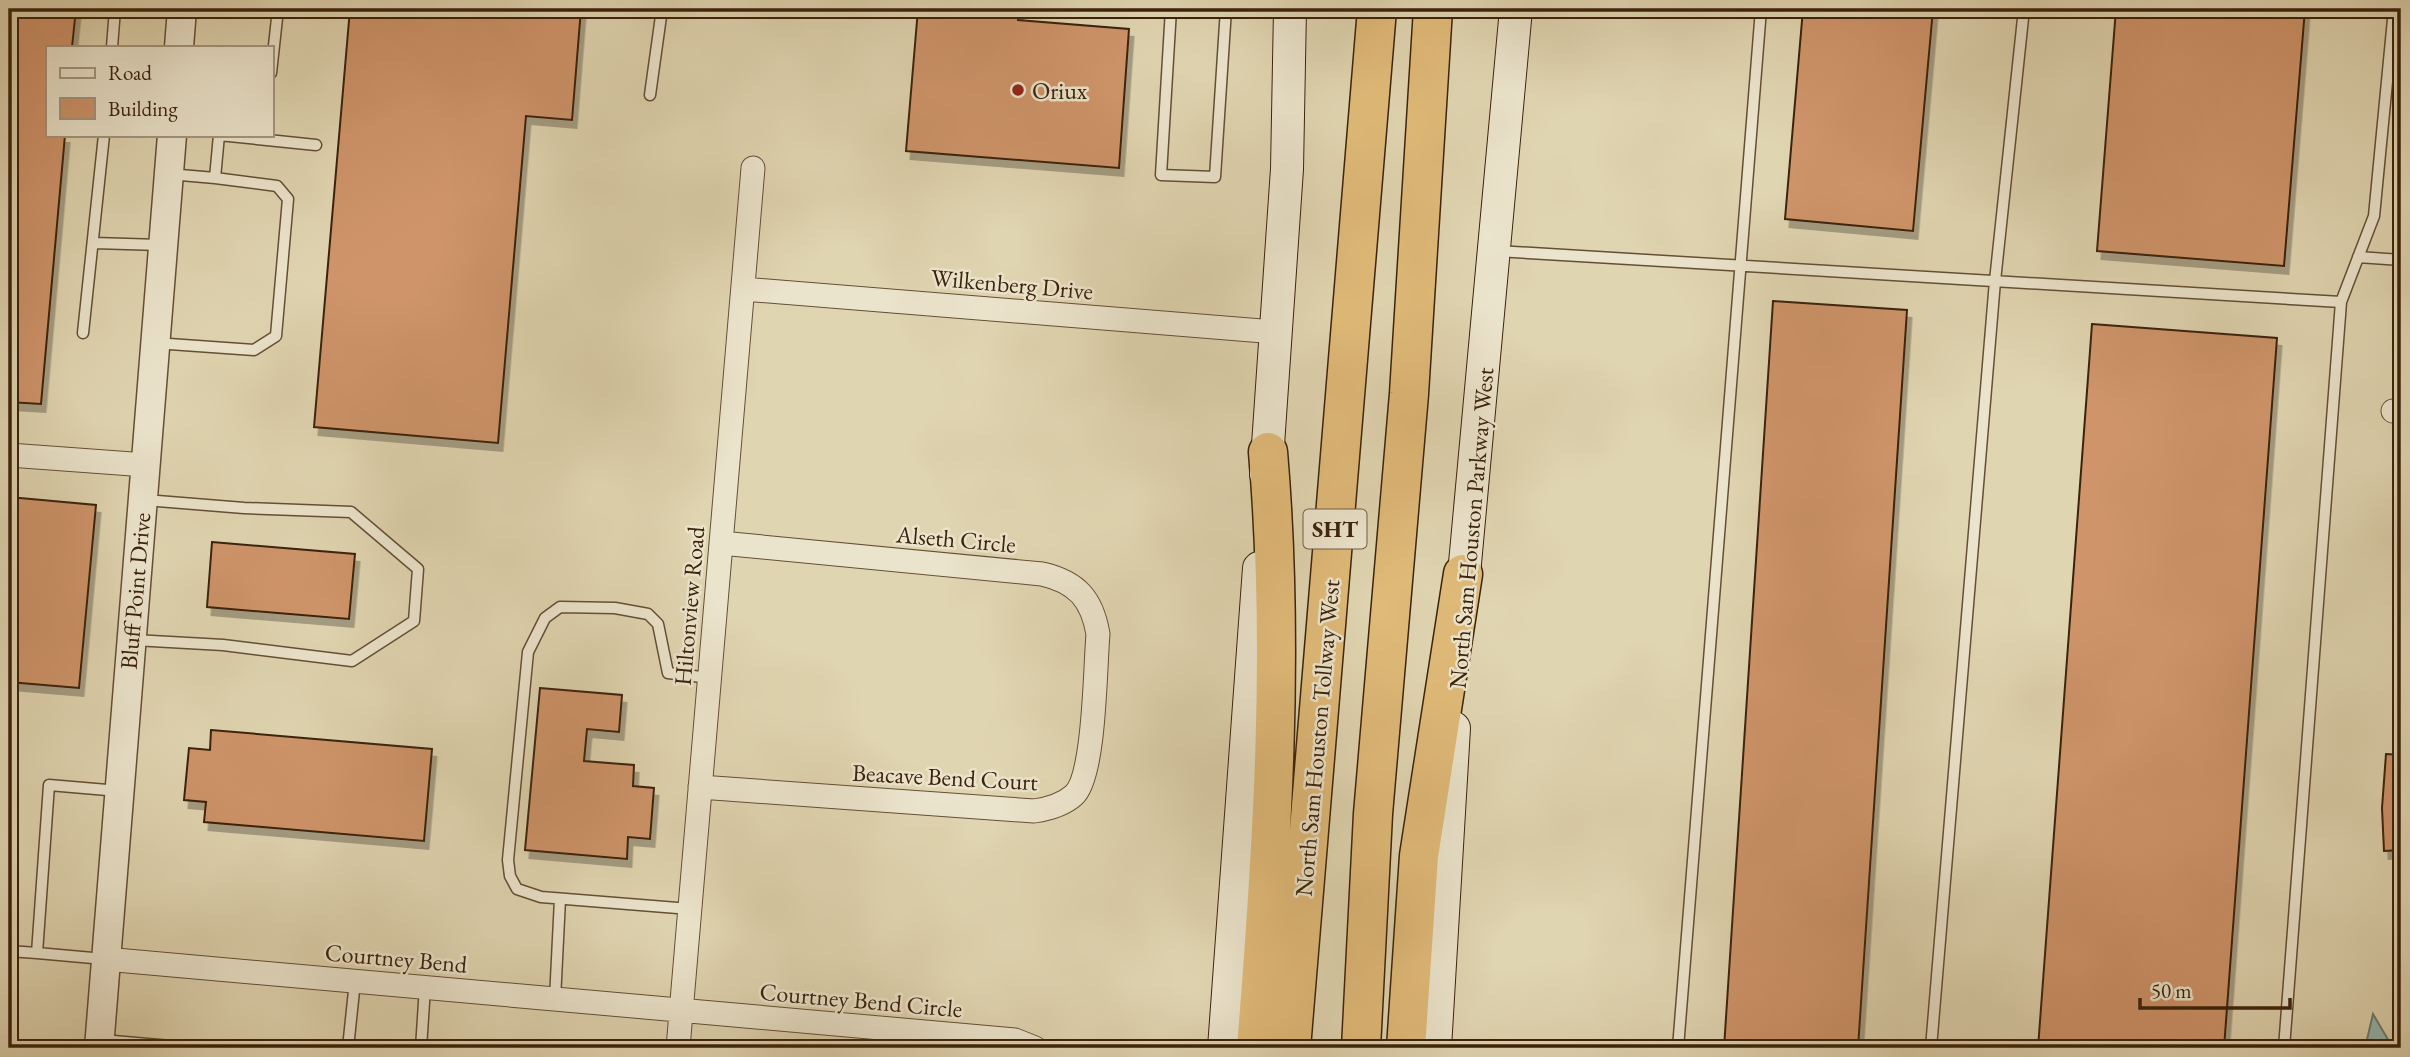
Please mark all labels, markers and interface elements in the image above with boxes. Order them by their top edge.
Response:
legend [46,46,273,136]
text: Road [108,59,152,86]
place label: Oriux [1032,75,1088,106]
marker: Oriux [1010,82,1026,98]
text: Building [108,95,178,122]
street label: Wilkenberg Drive [930,261,1094,307]
street label: North Sam Houston Parkway West [1442,366,1501,690]
road number: SHT [1304,509,1366,548]
street label: Bluff Point Drive [113,511,157,671]
street label: Alseth Circle [894,518,1017,560]
street label: Hiltonview Road [667,524,711,687]
street label: North Sam Houston Tollway West [1288,578,1346,898]
street label: Beacave Bend Court [851,757,1039,797]
street label: Courtney Bend [324,936,469,980]
scale bar [2140,966,2291,1010]
street label: Courtney Bend Circle [758,976,964,1024]
text: 50 m [2151,977,2192,1004]

